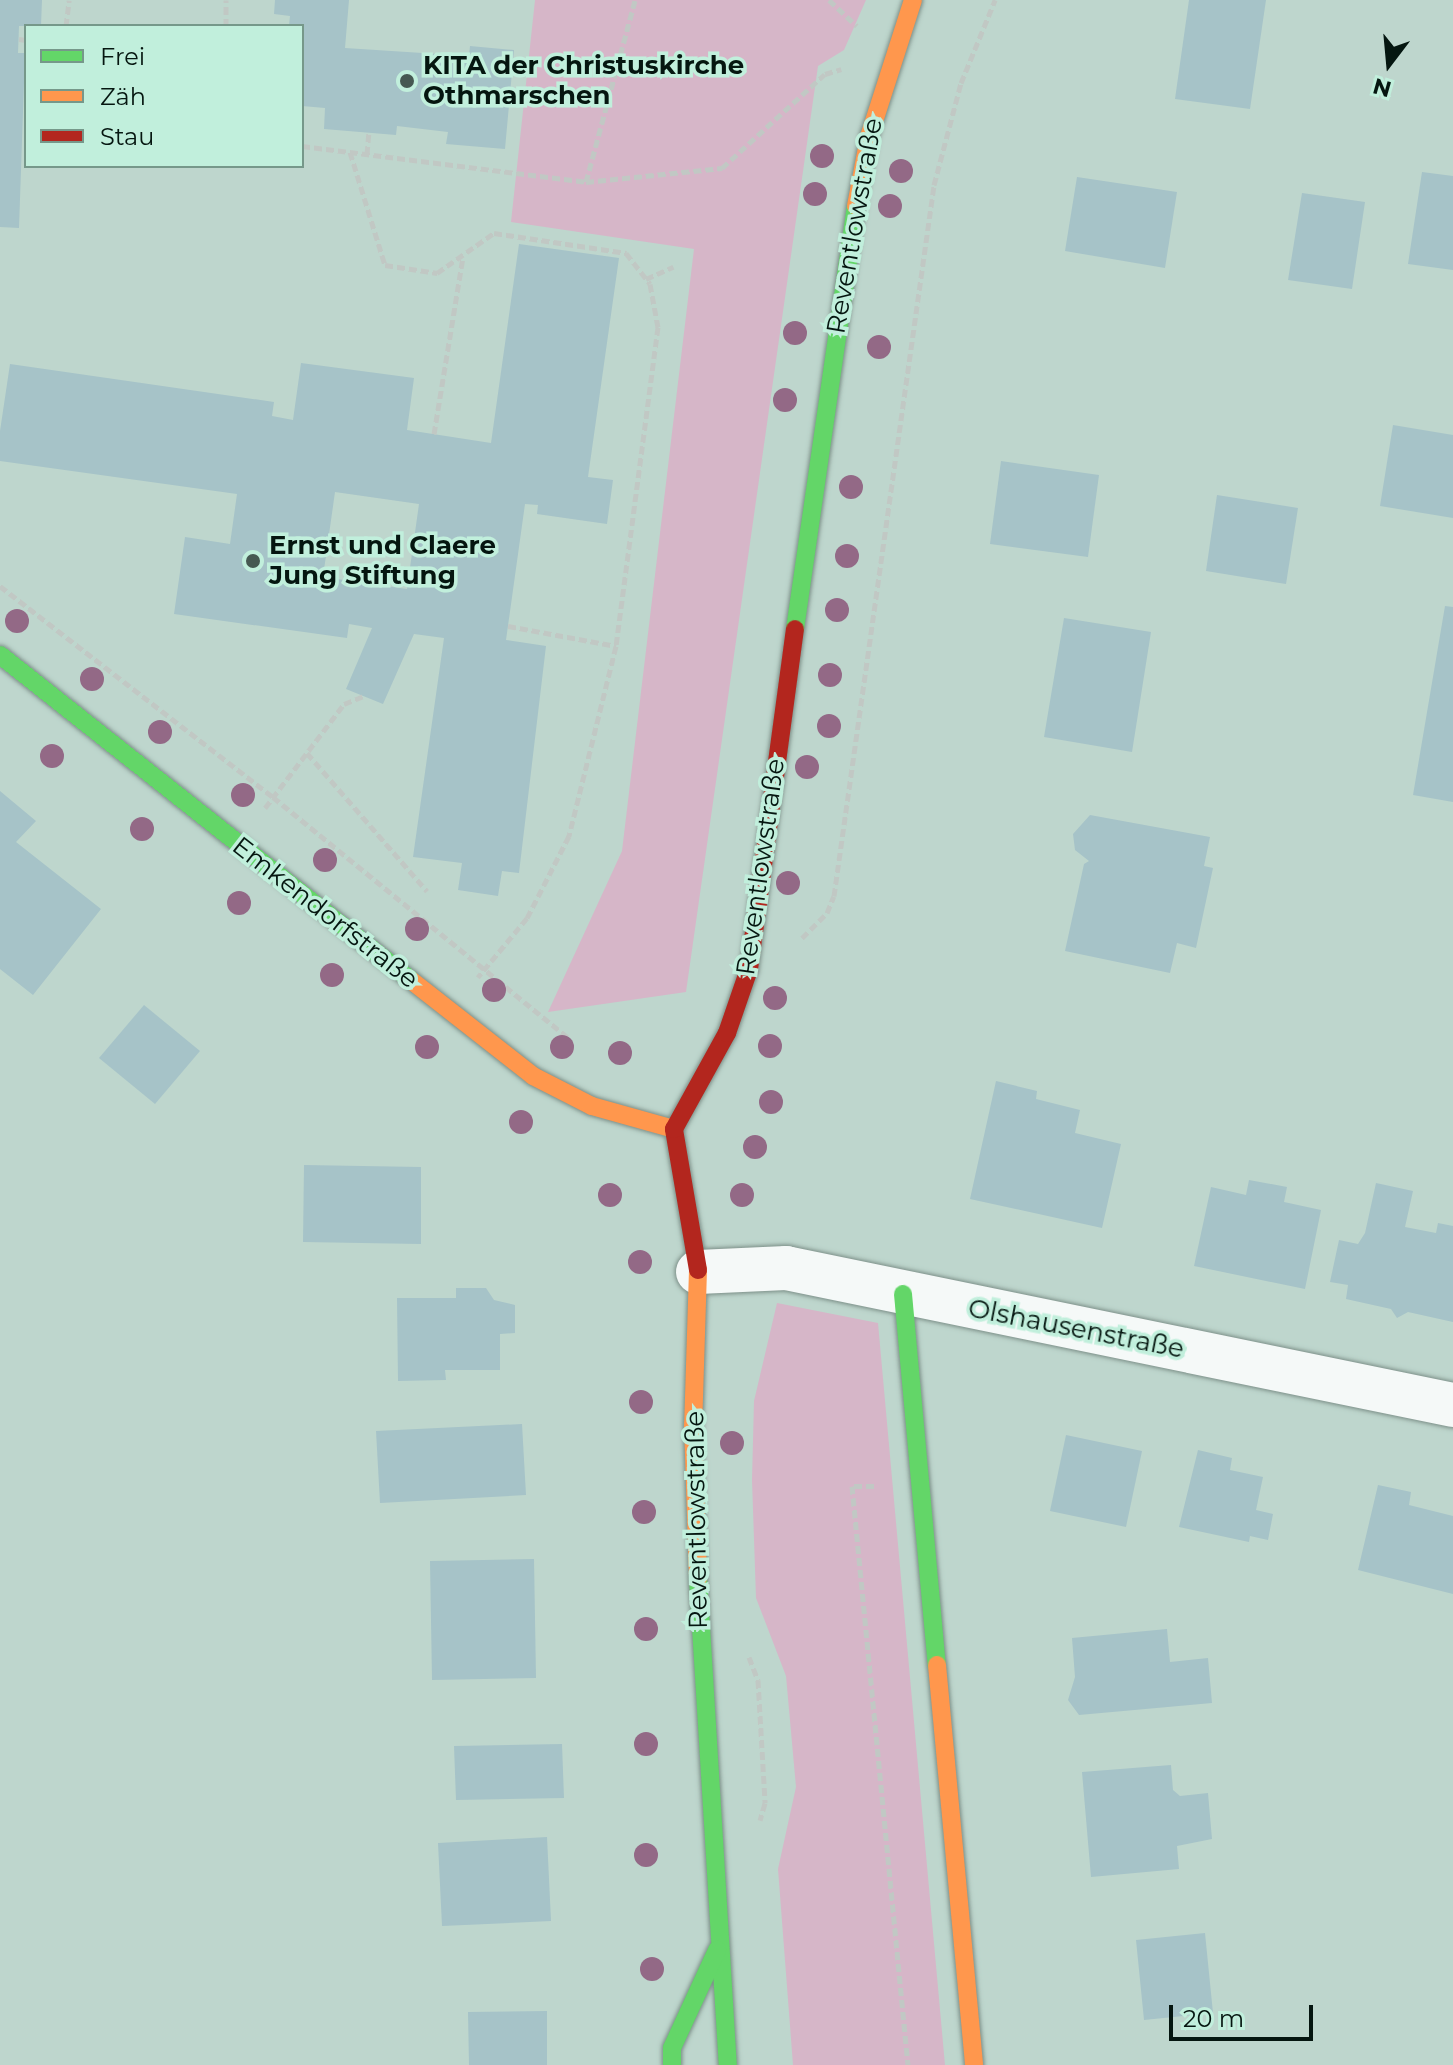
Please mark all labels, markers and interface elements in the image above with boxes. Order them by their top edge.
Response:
legend [24,24,304,168]
north arrow [1349,24,1429,104]
text: Frei [100,42,145,71]
place label: KITA der Christuskirche Othmarschen [423,50,744,112]
marker: KITA der Christuskirche Othmarschen [398,72,416,90]
text: N [1370,72,1395,103]
text: Zäh [100,82,146,111]
street label: Reventlowstraße [821,116,889,336]
text: Stau [100,122,154,151]
place label: Ernst und Claere Jung Stiftung [269,530,496,592]
marker: Ernst und Claere Jung Stiftung [244,552,262,570]
street label: Reventlowstraße [730,757,792,977]
street label: Emkendorfstraße [226,831,424,995]
street label: Olshausenstraße [966,1293,1186,1365]
street label: Reventlowstraße [679,1411,715,1629]
scale bar [1173,1989,1317,2039]
text: 20 m [1183,2004,1244,2033]

